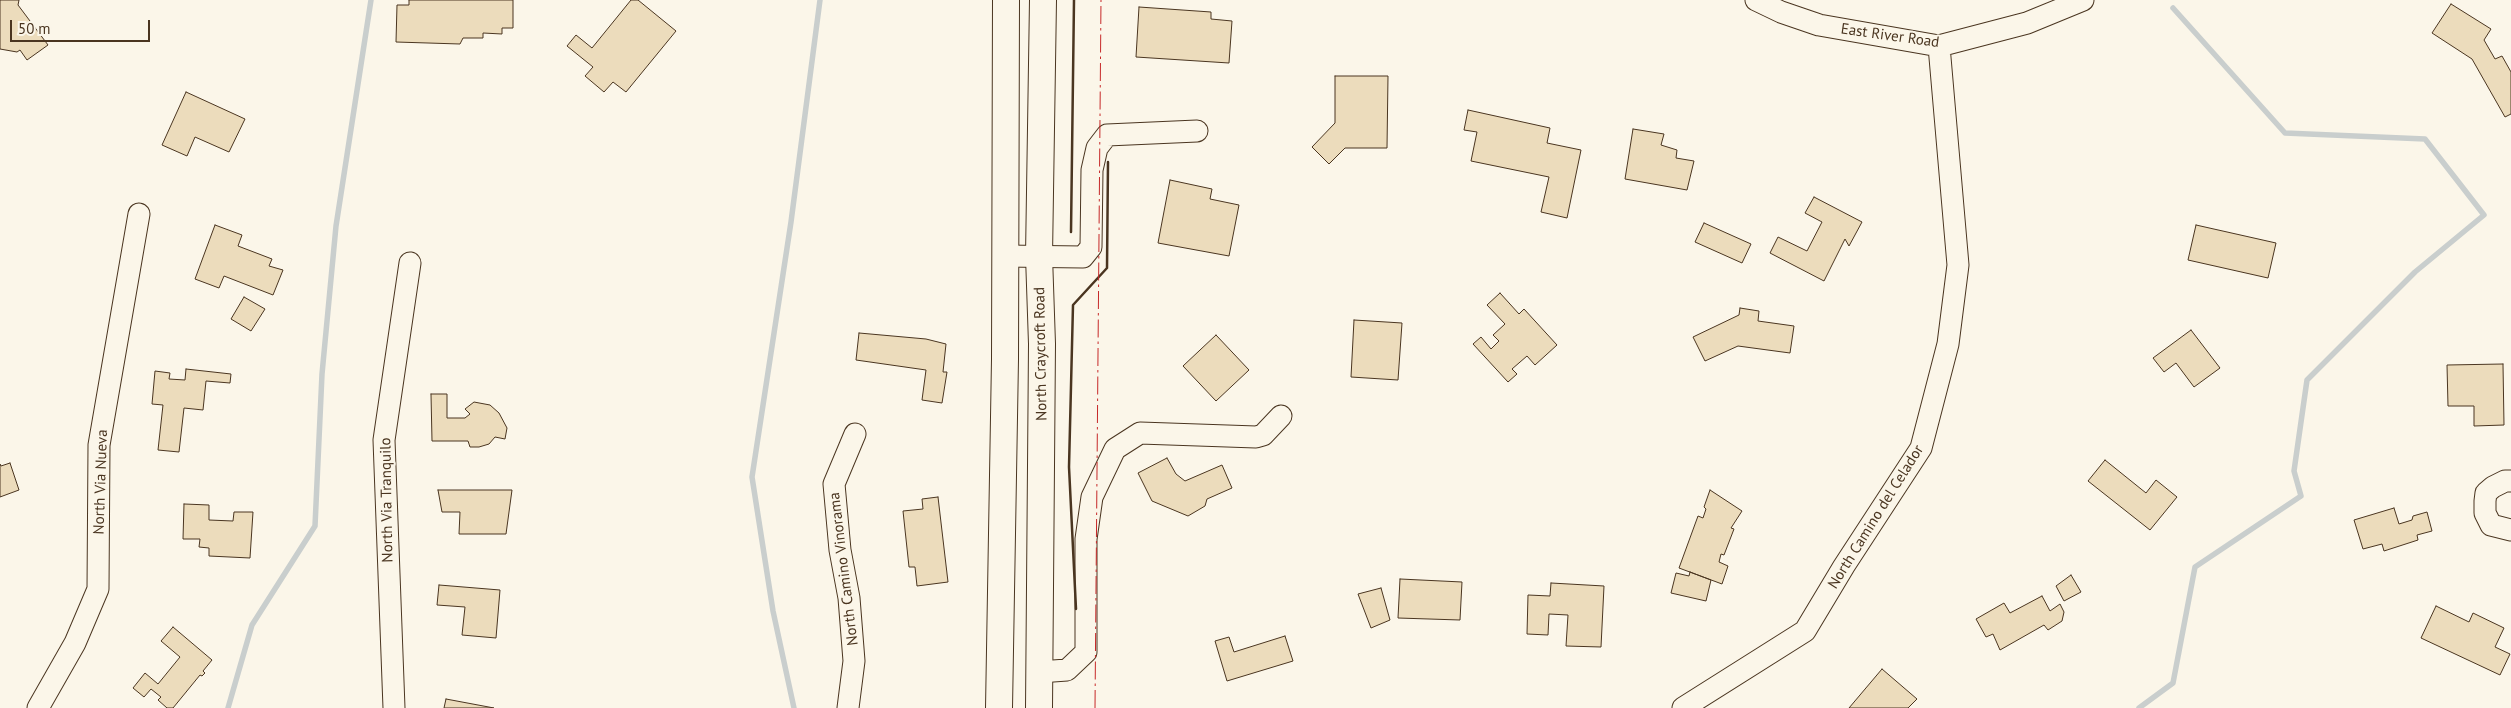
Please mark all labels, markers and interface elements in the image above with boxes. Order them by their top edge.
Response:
scale bar [12,10,152,42]
text: 50 m [18,19,51,38]
street label: East River Road [1840,20,1940,52]
street label: North Craycroft Road [1031,287,1051,421]
street label: North Via Nueva [90,429,112,535]
street label: North Via Tranquilo [377,437,397,563]
street label: North Camino del Celador [1824,442,1928,592]
street label: North Camino Vinorama [826,491,862,647]

